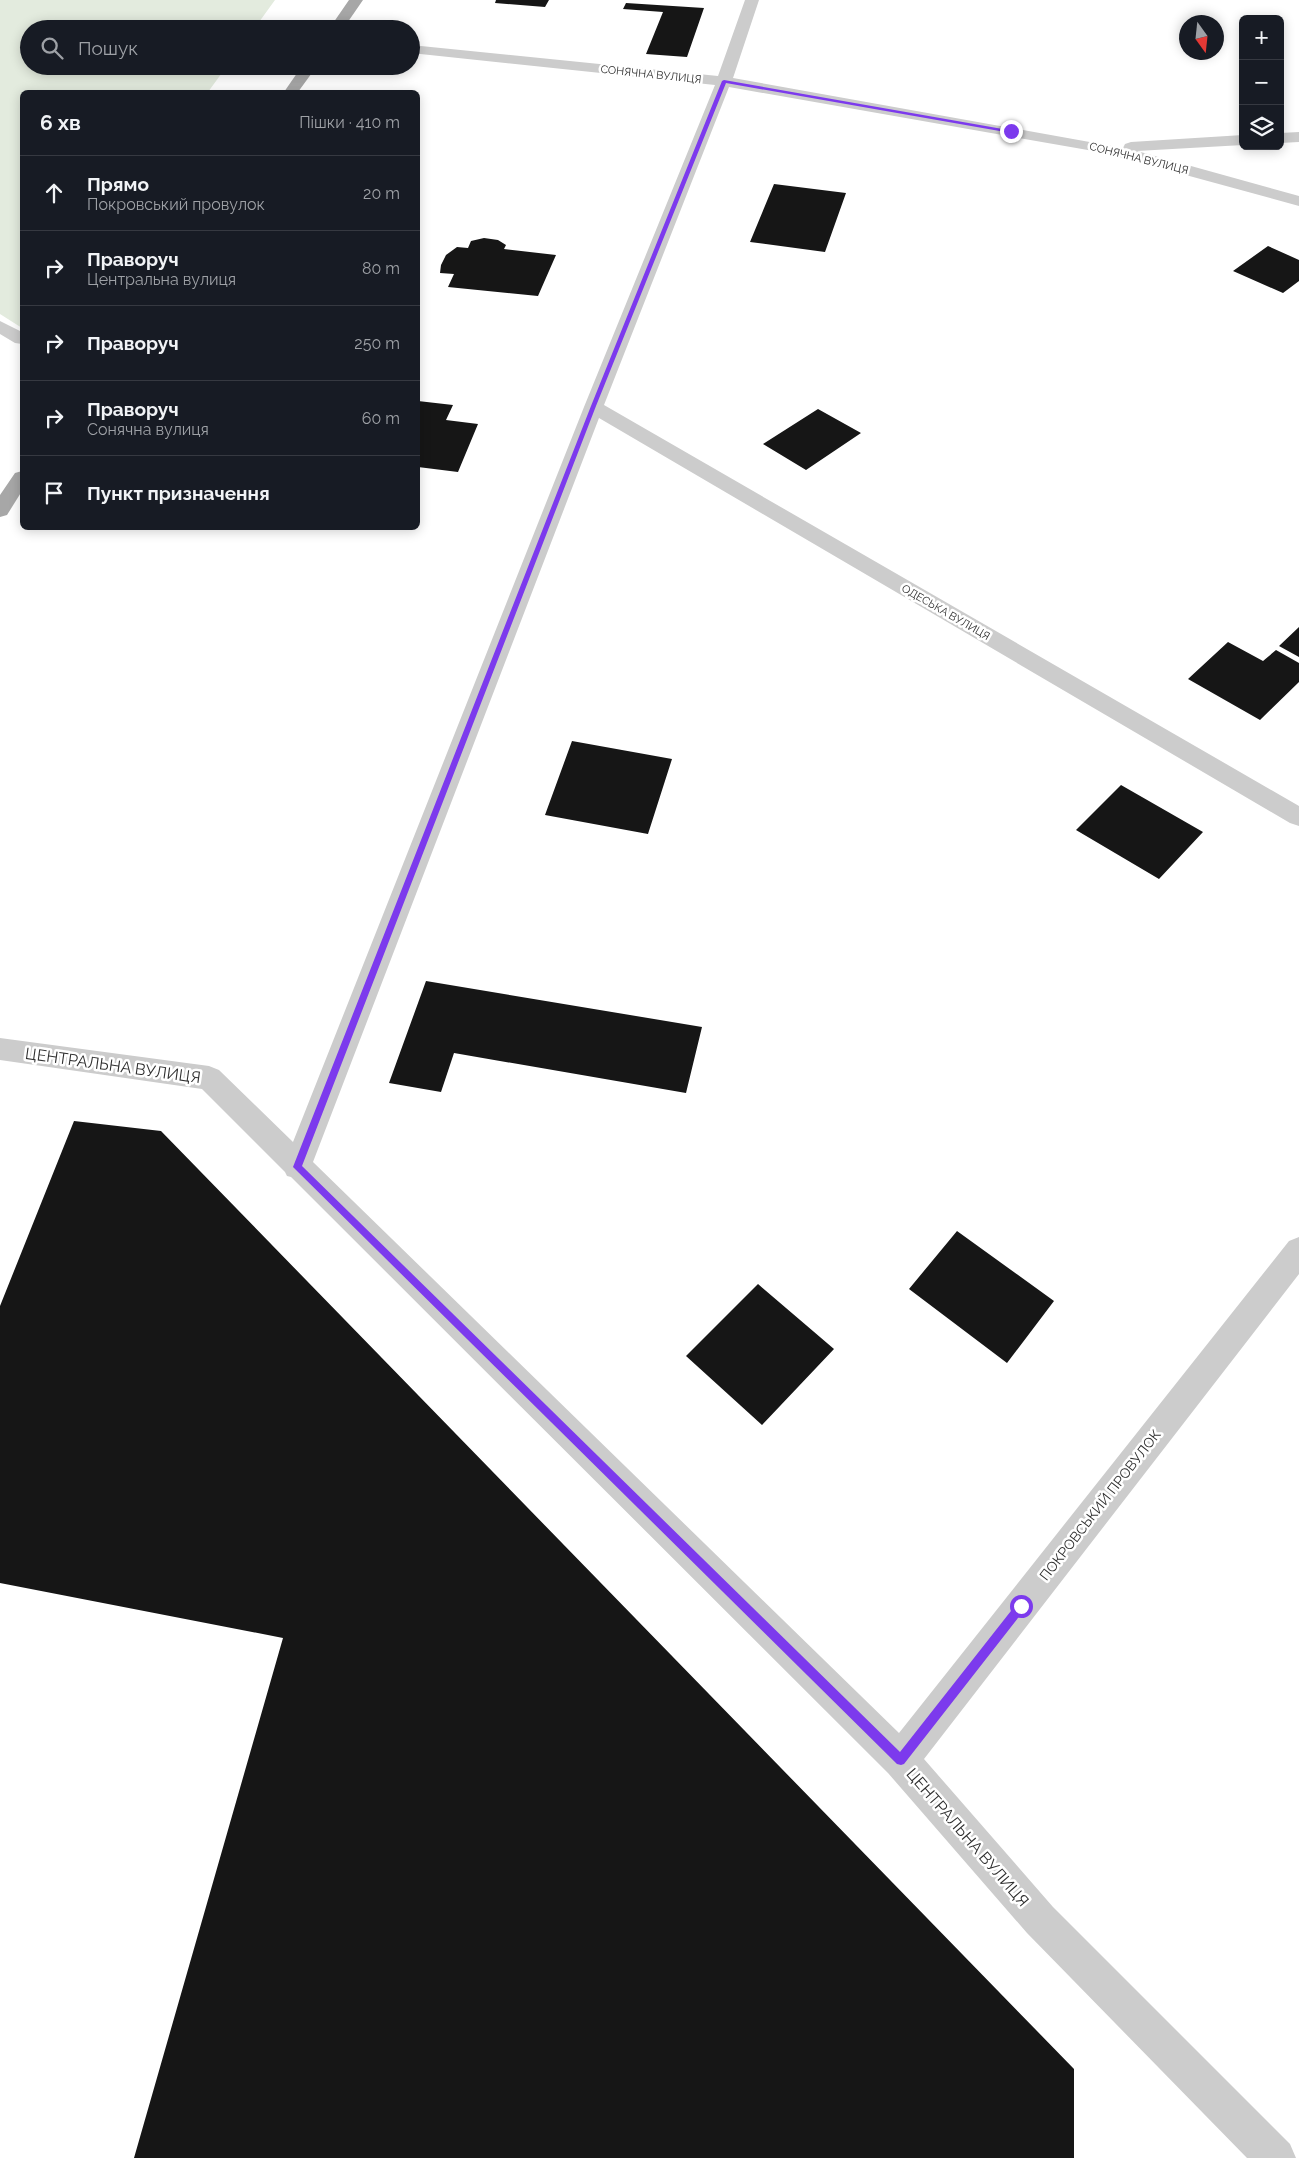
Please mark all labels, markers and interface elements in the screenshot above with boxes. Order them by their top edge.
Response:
north arrow [1179,15,1224,60]
map controls [1239,15,1284,150]
button: + [1239,15,1284,60]
search box [20,20,420,75]
icon: search [38,34,66,62]
text: Пошук [78,37,138,59]
button: − [1239,60,1284,105]
street label: СОНЯЧНА ВУЛИЦЯ [600,63,702,86]
button: layers [1239,105,1284,150]
text: 6 хв [40,110,81,135]
text: Пішки · 410 m [299,113,400,132]
route end [1000,120,1023,143]
street label: СОНЯЧНА ВУЛИЦЯ [1088,140,1190,177]
text: Прямо [87,173,149,195]
icon: ahead [40,179,68,207]
text: 20 m [363,184,400,203]
text: Покровський провулок [87,195,265,214]
text: Праворуч [87,248,179,270]
icon: right [40,254,68,282]
text: 80 m [362,259,400,278]
text: Центральна вулиця [87,270,236,289]
icon: right [40,329,68,357]
text: Праворуч [87,332,179,354]
text: 250 m [354,334,400,353]
text: Праворуч [87,398,179,420]
icon: right [40,404,68,432]
text: 60 m [362,409,400,428]
text: Сонячна вулиця [87,420,209,439]
icon: arrive [40,479,68,507]
text: Пункт призначення [87,482,270,504]
street label: ОДЕСЬКА ВУЛИЦЯ [899,582,992,643]
street label: ЦЕНТРАЛЬНА ВУЛИЦЯ [24,1044,202,1087]
street label: ПОКРОВСЬКИЙ ПРОВУЛОК [1035,1426,1164,1583]
route start [1010,1595,1033,1618]
street label: ЦЕНТРАЛЬНА ВУЛИЦЯ [902,1764,1033,1910]

